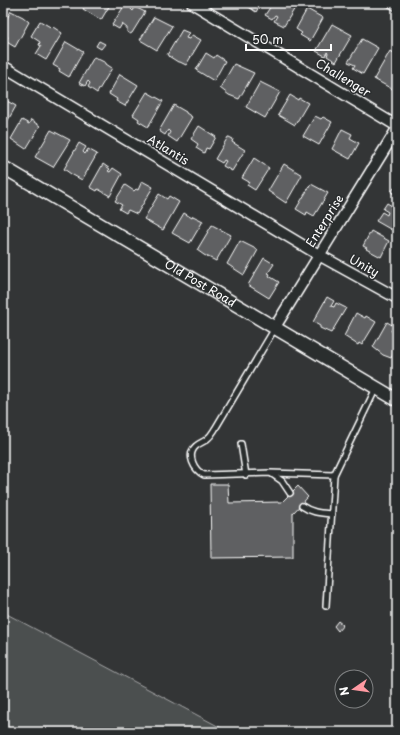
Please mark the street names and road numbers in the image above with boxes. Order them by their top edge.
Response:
street label: Challenger [312,54,375,101]
street label: Atlantis [144,130,193,169]
street label: Enterprise [301,191,347,250]
street label: Unity [346,249,383,281]
street label: Old Post Road [161,255,240,311]

